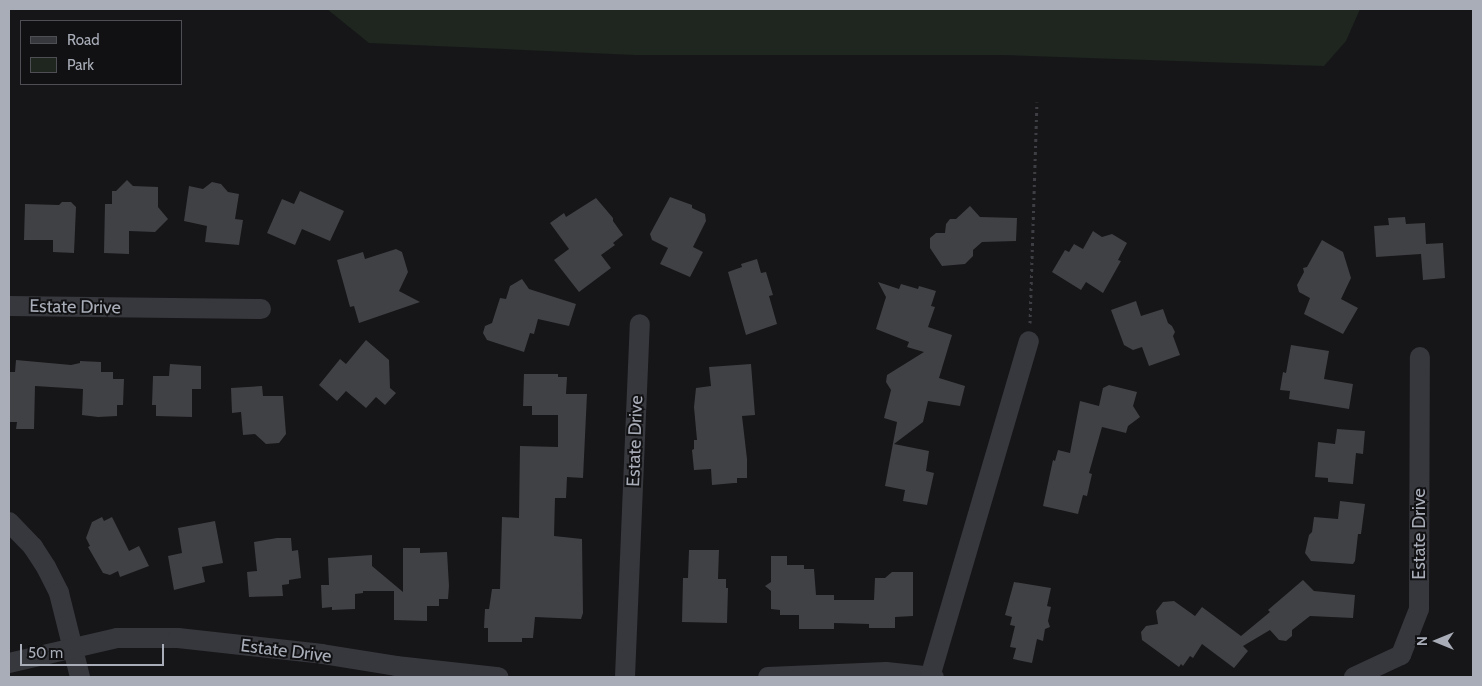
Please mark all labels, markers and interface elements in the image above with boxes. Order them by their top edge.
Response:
legend [20,20,182,85]
text: Road [67,31,100,49]
text: Park [67,56,94,74]
street label: Estate Drive [29,295,121,319]
street label: Estate Drive [623,395,647,487]
street label: Estate Drive [1408,488,1430,580]
north arrow [1412,616,1462,666]
scale bar [22,634,166,666]
street label: Estate Drive [239,635,333,667]
text: N [1413,636,1431,646]
text: 50 m [28,644,63,662]

